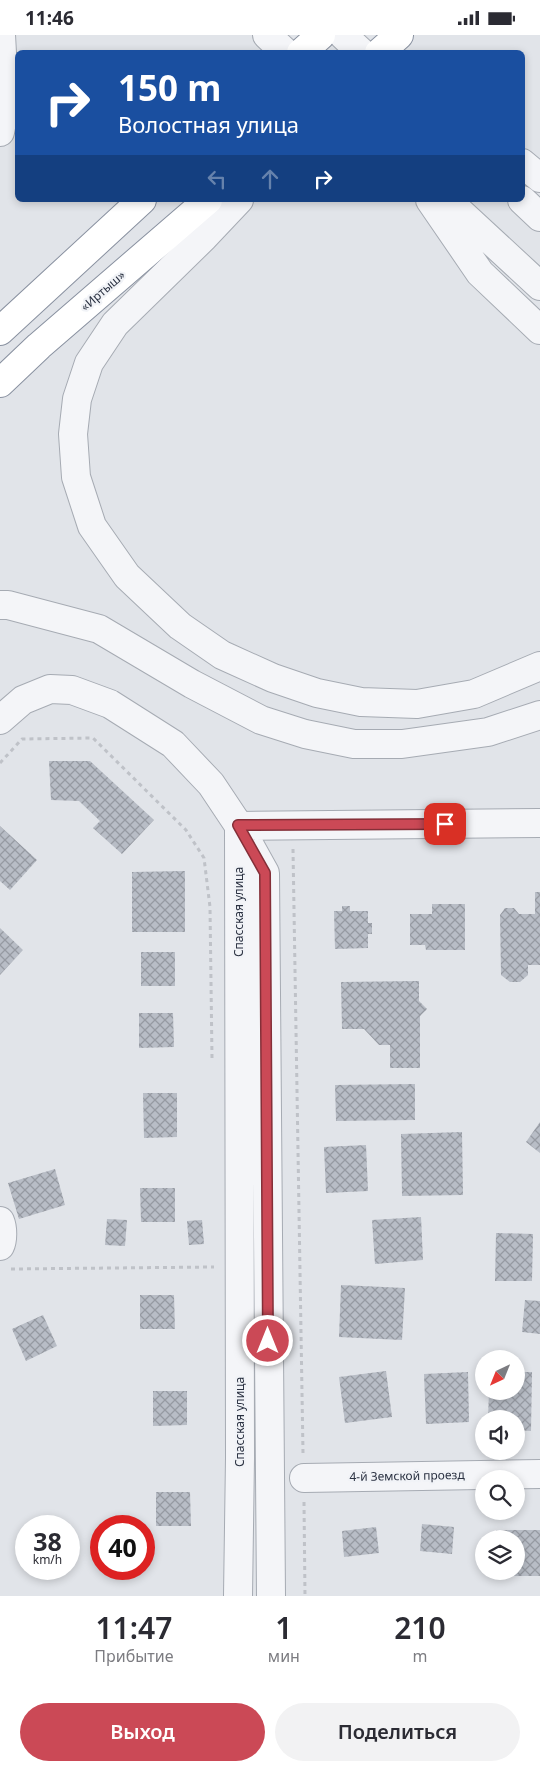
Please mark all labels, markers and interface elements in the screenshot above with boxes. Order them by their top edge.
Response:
text: 11:46 [25,5,74,31]
text: 150 m [118,64,221,111]
icon: right [35,70,100,135]
text: Волостная улица [118,109,299,139]
icon: left [203,165,231,193]
icon: ahead [256,165,284,193]
icon: right [309,165,337,193]
street label: «Иртыш» [77,267,129,315]
pin [424,803,466,845]
icon: arrive [431,810,459,838]
street label: Спасская улица [230,867,247,957]
position arrow [241,1314,293,1366]
north arrow [475,1350,525,1400]
map controls [475,1350,525,1580]
street label: Спасская улица [231,1377,248,1467]
button: sound [475,1410,525,1460]
street label: 4-й Земской проезд [349,1466,465,1485]
button: search [475,1470,525,1520]
speed limit sign: 40 [90,1515,155,1580]
text: 38 [33,1524,62,1558]
button: layers [475,1530,525,1580]
text: km/h [33,1551,62,1568]
text: 11:47 [95,1607,172,1648]
text: 1 [275,1607,292,1648]
text: 210 [394,1607,446,1648]
text: Прибытие [94,1645,174,1667]
text: мин [268,1645,300,1667]
text: m [412,1645,427,1667]
button: Выход [20,1703,265,1761]
button: Поделиться [275,1703,520,1761]

